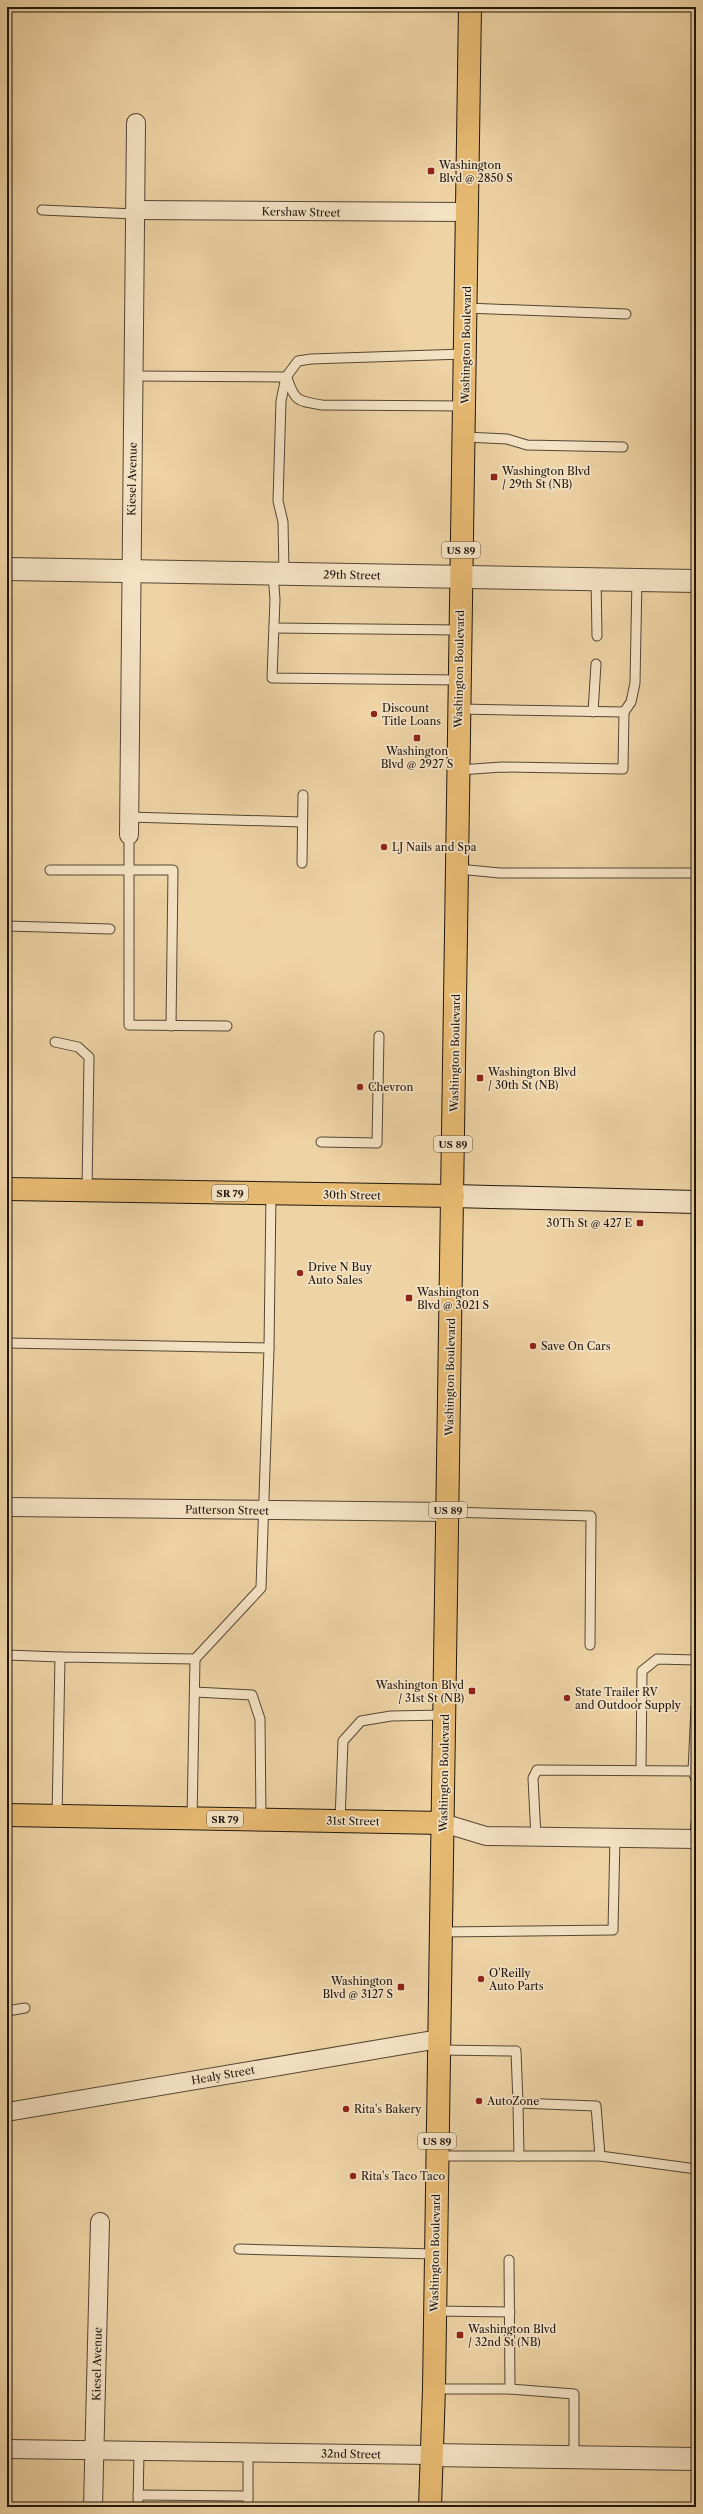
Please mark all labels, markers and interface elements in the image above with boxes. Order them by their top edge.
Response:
place label: Washington Blvd @ 2850 S [438,158,513,185]
marker: Washington Blvd @ 2850 S [426,166,436,176]
street label: Kershaw Street [261,204,341,220]
street label: Washington Boulevard [458,286,474,405]
street label: Kiesel Avenue [124,442,140,516]
place label: Washington Blvd / 29th St (NB) [501,464,590,491]
marker: Washington Blvd / 29th St (NB) [489,472,499,482]
road number: US 89 [442,542,480,558]
street label: 29th Street [323,567,381,583]
street label: Washington Boulevard [451,610,467,729]
place label: Discount Title Loans [382,701,441,728]
marker: Discount Title Loans [369,709,379,719]
marker: Washington Blvd @ 2927 S [412,733,422,743]
place label: Washington Blvd @ 2927 S [381,744,453,771]
place label: LJ Nails and Spa [392,840,477,854]
marker: LJ Nails and Spa [379,842,389,852]
street label: Washington Boulevard [447,994,463,1113]
place label: Washington Blvd / 30th St (NB) [487,1065,576,1092]
marker: Washington Blvd / 30th St (NB) [475,1073,485,1083]
place label: Chevron [368,1080,414,1094]
marker: Chevron [355,1082,365,1092]
road number: US 89 [434,1136,472,1152]
road number: SR 79 [212,1185,248,1201]
street label: 30th Street [323,1187,381,1203]
place label: 30Th St @ 427 E [546,1216,632,1230]
marker: 30Th St @ 427 E [635,1218,645,1228]
place label: Drive N Buy Auto Sales [307,1260,373,1287]
marker: Drive N Buy Auto Sales [295,1268,305,1278]
place label: Washington Blvd @ 3021 S [416,1285,489,1312]
marker: Washington Blvd @ 3021 S [404,1293,414,1303]
street label: Washington Boulevard [442,1318,458,1437]
place label: Save On Cars [541,1339,611,1353]
marker: Save On Cars [528,1341,538,1351]
street label: Patterson Street [185,1502,269,1518]
road number: US 89 [429,1502,467,1518]
place label: Washington Blvd / 31st St (NB) [375,1678,464,1705]
place label: State Trailer RV and Outdoor Supply [575,1685,682,1712]
marker: Washington Blvd / 31st St (NB) [467,1686,477,1696]
marker: State Trailer RV and Outdoor Supply [562,1693,572,1703]
street label: Washington Boulevard [436,1714,452,1833]
road number: SR 79 [207,1811,243,1827]
street label: 31st Street [326,1814,380,1828]
place label: O'Reilly Auto Parts [488,1966,544,1993]
place label: Washington Blvd @ 3127 S [322,1974,393,2001]
marker: O'Reilly Auto Parts [476,1974,486,1984]
marker: Washington Blvd @ 3127 S [396,1982,406,1992]
street label: Healy Street [190,2063,256,2087]
place label: AutoZone [486,2094,539,2108]
marker: AutoZone [474,2096,484,2106]
place label: Rita's Bakery [354,2102,422,2116]
marker: Rita's Bakery [341,2104,351,2114]
road number: US 89 [418,2133,456,2149]
place label: Rita's Taco Taco [361,2169,446,2183]
marker: Rita's Taco Taco [348,2171,358,2181]
street label: Washington Boulevard [427,2194,443,2313]
place label: Washington Blvd / 32nd St (NB) [467,2322,556,2349]
street label: Kiesel Avenue [89,2327,105,2401]
marker: Washington Blvd / 32nd St (NB) [455,2330,465,2340]
street label: 32nd Street [321,2446,381,2462]

